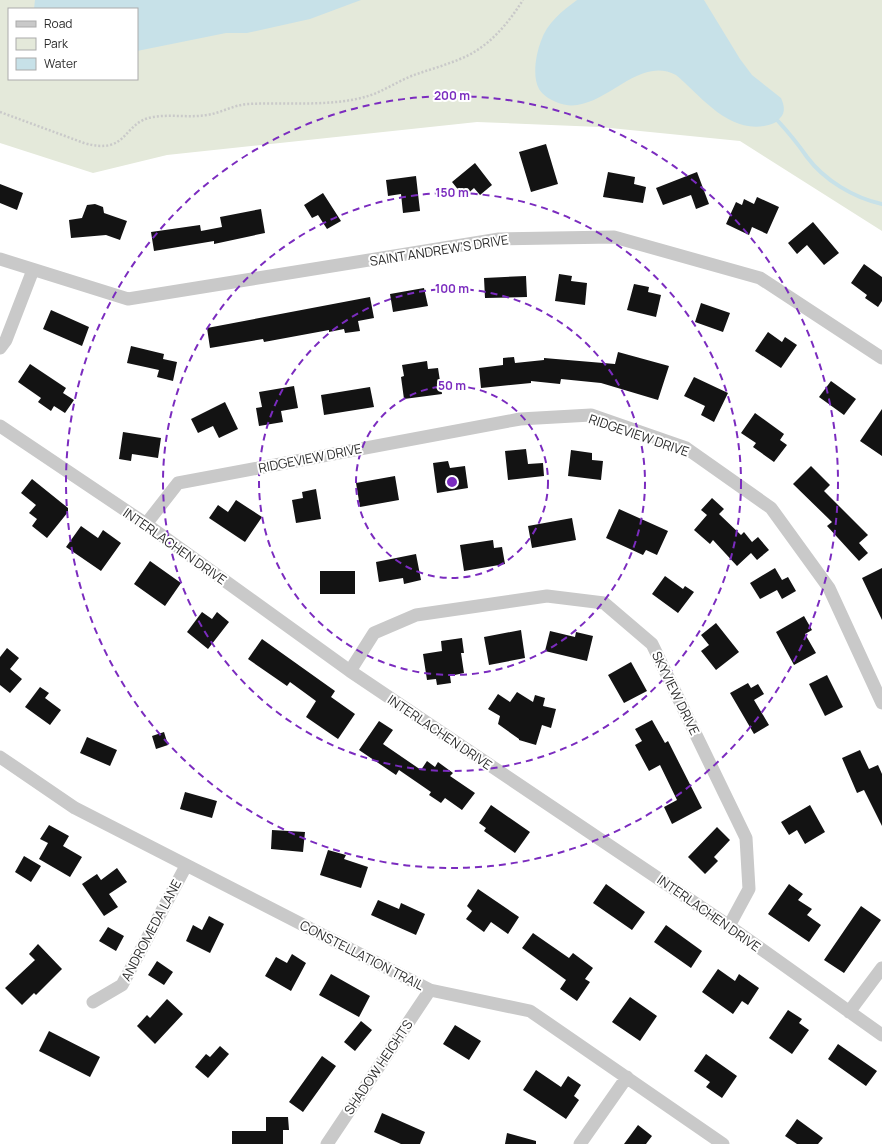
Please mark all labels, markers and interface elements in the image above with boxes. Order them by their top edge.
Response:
legend [8,8,138,80]
text: Road [44,15,72,32]
text: Park [44,35,69,52]
text: Water [44,55,78,72]
text: 200 m [434,87,470,104]
text: 150 m [435,184,469,201]
street label: SAINT ANDREW'S DRIVE [368,230,510,270]
text: 100 m [435,280,469,297]
text: 50 m [438,377,466,394]
street label: RIDGEVIEW DRIVE [587,409,691,461]
street label: RIDGEVIEW DRIVE [257,439,363,477]
centre of rings [445,475,459,489]
street label: INTERLACHEN DRIVE [120,504,230,588]
street label: SKYVIEW DRIVE [648,648,704,738]
street label: INTERLACHEN DRIVE [384,690,496,774]
street label: INTERLACHEN DRIVE [654,871,764,955]
street label: ANDROMEDA LANE [117,876,185,984]
street label: CONSTELLATION TRAIL [297,916,427,994]
street label: SHADOW HEIGHTS [340,1016,416,1118]

